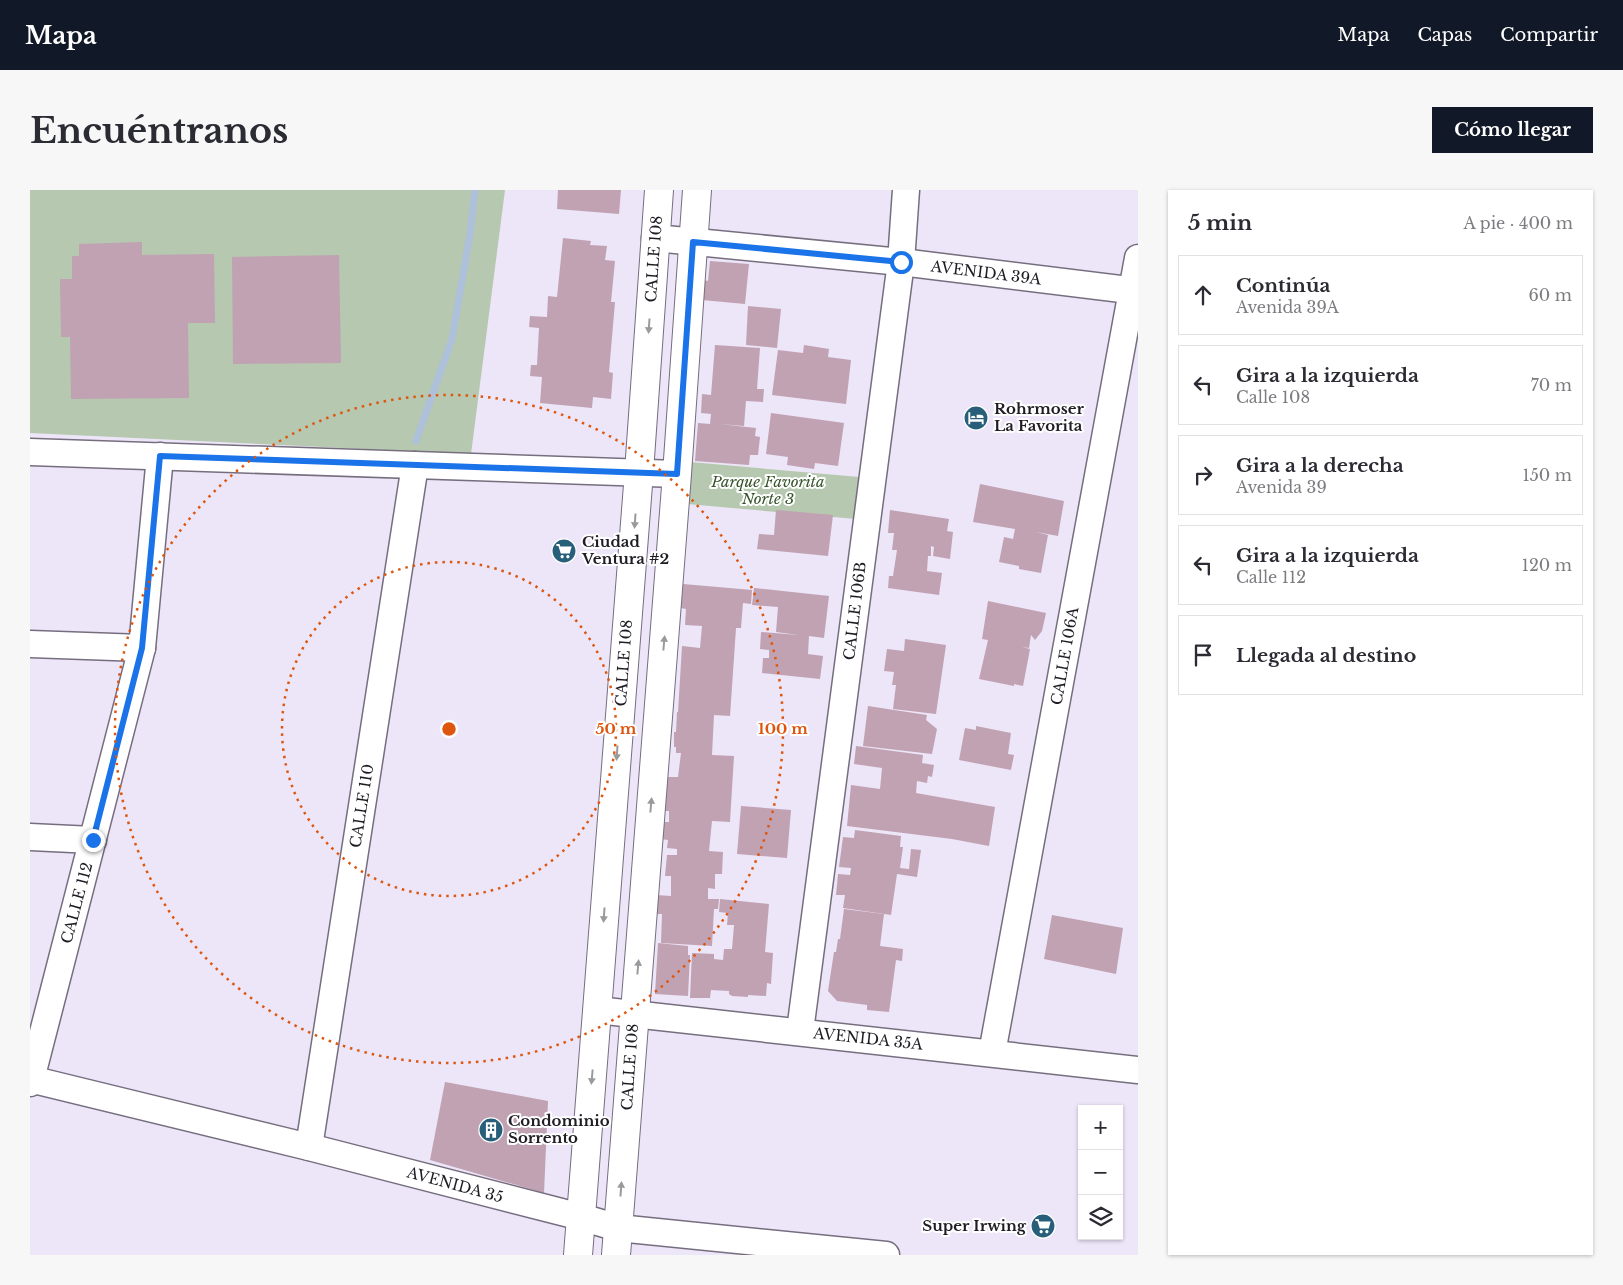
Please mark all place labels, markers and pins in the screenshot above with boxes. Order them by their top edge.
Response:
place label: Rohrmoser La Favorita [994,399,1084,435]
hotel icon: Rohrmoser La Favorita [963,405,989,431]
place label: Ciudad Ventura #2 [581,532,669,568]
supermarket icon: Ciudad Ventura #2 [551,538,577,564]
centre of rings [440,720,458,738]
place label: Condominio Sorrento [508,1111,610,1147]
building icon: Condominio Sorrento [478,1117,504,1143]
supermarket icon: Super Irwing [1030,1213,1056,1239]
place label: Super Irwing [922,1216,1027,1235]

